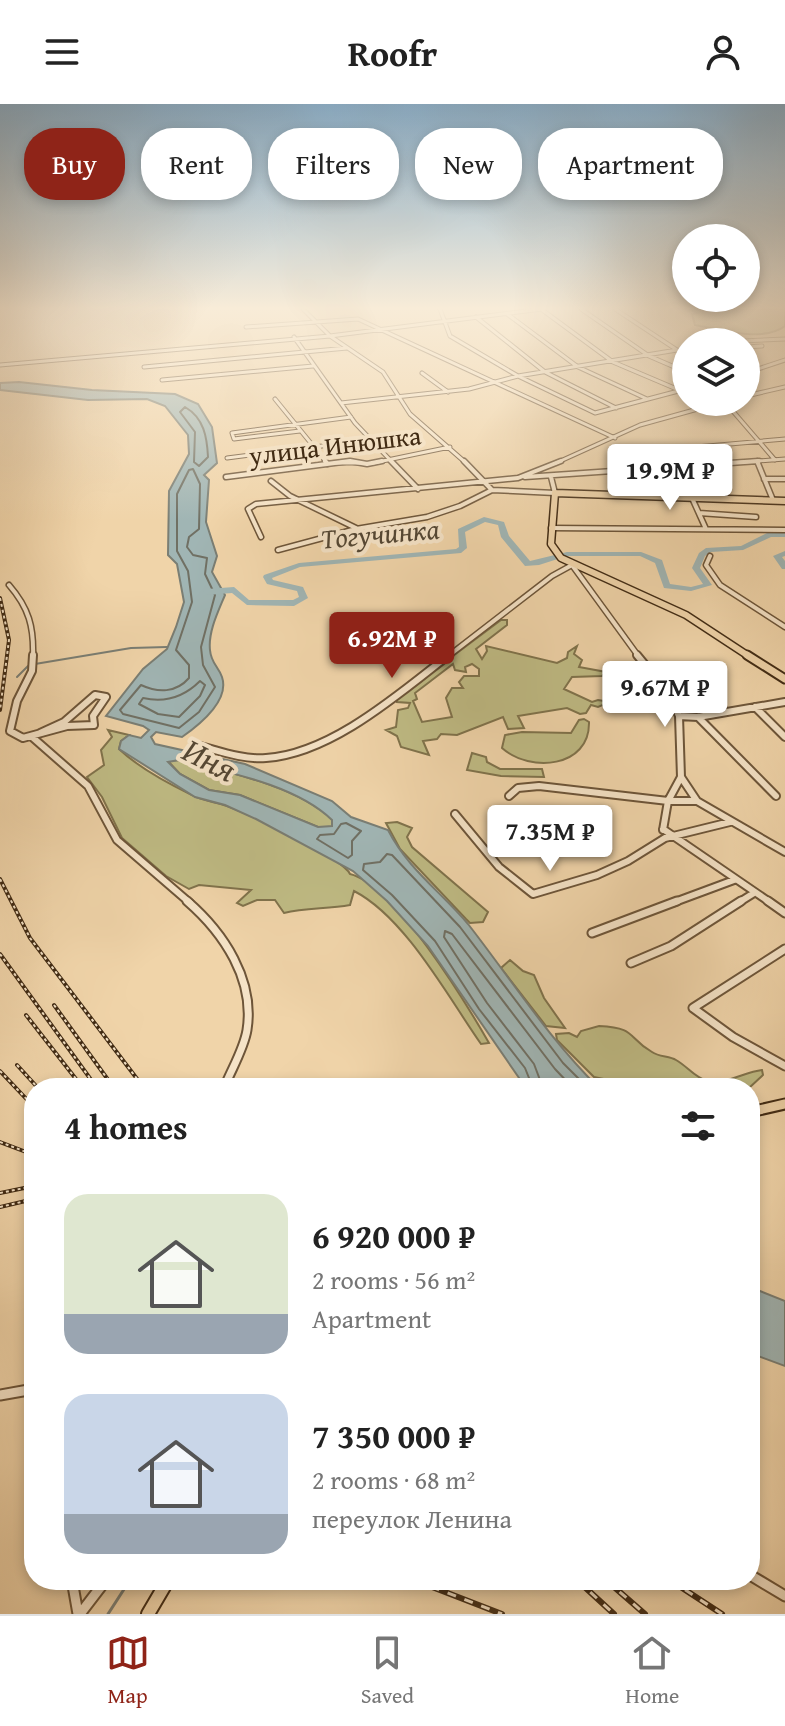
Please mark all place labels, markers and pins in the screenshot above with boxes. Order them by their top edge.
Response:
pin: 19.9M ₽ [596,444,744,512]
pin: 6.92M ₽ [318,612,466,680]
pin: 9.67M ₽ [591,661,739,729]
pin: 7.35M ₽ [476,805,624,873]

